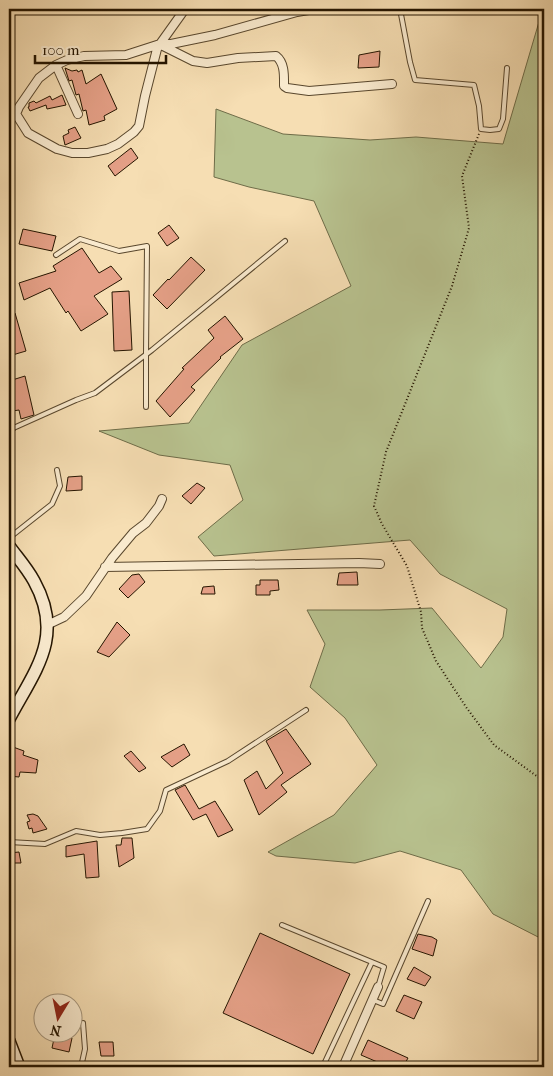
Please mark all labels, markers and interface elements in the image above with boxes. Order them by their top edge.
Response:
scale bar [35,32,166,64]
text: 100 m [42,41,80,59]
north arrow [32,994,82,1044]
text: N [49,1021,63,1040]

